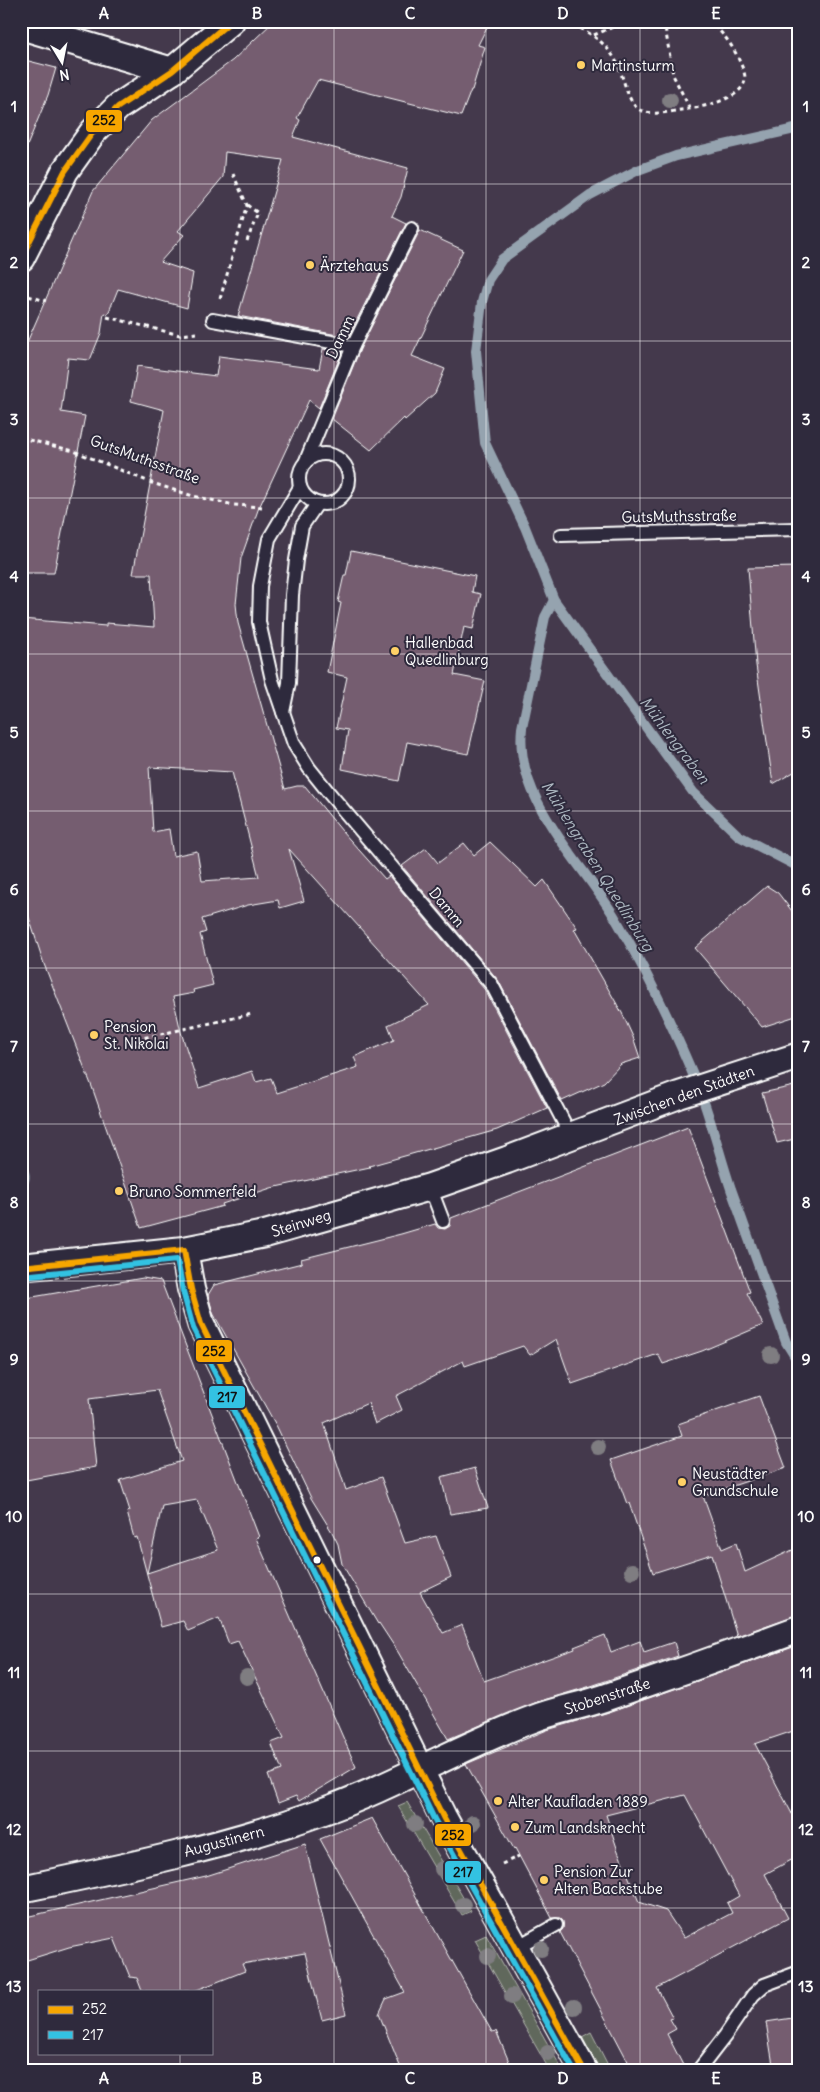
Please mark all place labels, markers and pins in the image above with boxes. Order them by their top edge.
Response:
place label: Martinsturm [591,56,675,75]
marker: Martinsturm [575,59,587,71]
place label: Ärztehaus [320,256,389,275]
marker: Ärztehaus [304,259,316,271]
place label: Hallenbad Quedlinburg [405,633,489,669]
marker: Hallenbad Quedlinburg [389,645,401,657]
place label: Pension St. Nikolai [104,1017,169,1053]
marker: Pension St. Nikolai [88,1029,100,1041]
place label: Bruno Sommerfeld [129,1182,257,1201]
marker: Bruno Sommerfeld [113,1185,125,1197]
place label: Neustädter Grundschule [692,1464,778,1500]
marker: Neustädter Grundschule [676,1476,688,1488]
unlabelled marker [312,1555,322,1565]
place label: Alter Kaufladen 1889 [508,1792,648,1811]
marker: Alter Kaufladen 1889 [492,1795,504,1807]
place label: Zum Landsknecht [525,1818,645,1837]
marker: Zum Landsknecht [509,1821,521,1833]
place label: Pension Zur Alten Backstube [554,1862,663,1898]
marker: Pension Zur Alten Backstube [538,1874,550,1886]

